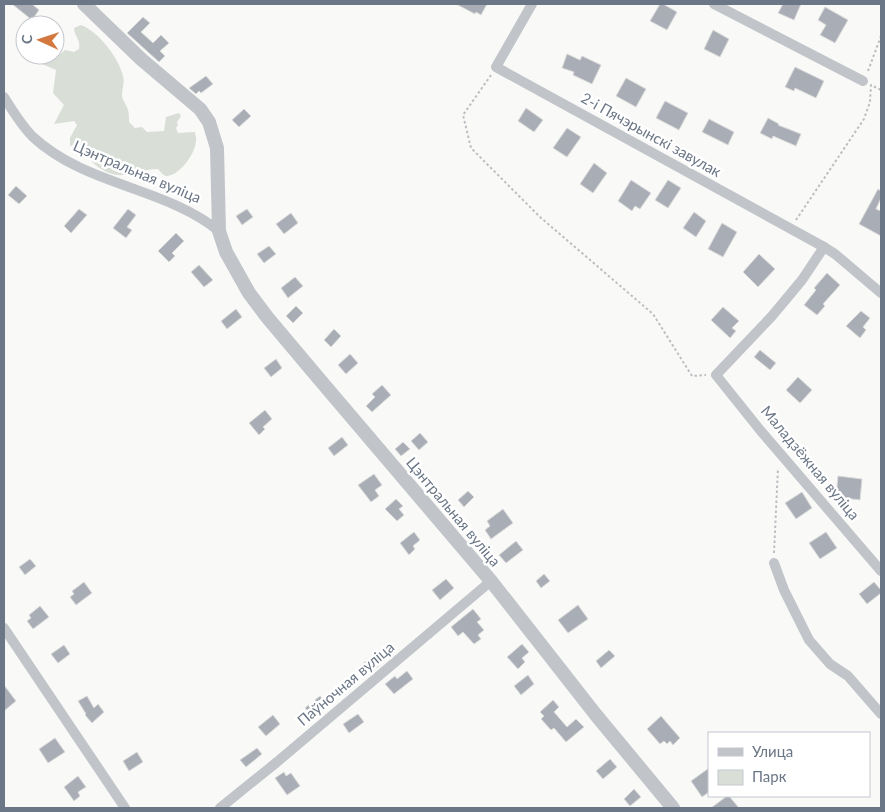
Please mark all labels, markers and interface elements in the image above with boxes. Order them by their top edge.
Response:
north arrow [15,15,65,65]
text: С [18,33,35,44]
street label: 2-і Пячэрынскі завулак [578,88,725,180]
street label: Цэнтральная вуліца [71,136,204,206]
street label: Маладзёжная вуліца [758,402,864,523]
street label: Цэнтральная вуліца [403,453,505,570]
street label: Паўночная вуліца [293,638,397,729]
legend [708,732,870,797]
text: Улица [752,742,793,760]
text: Парк [752,767,787,785]

